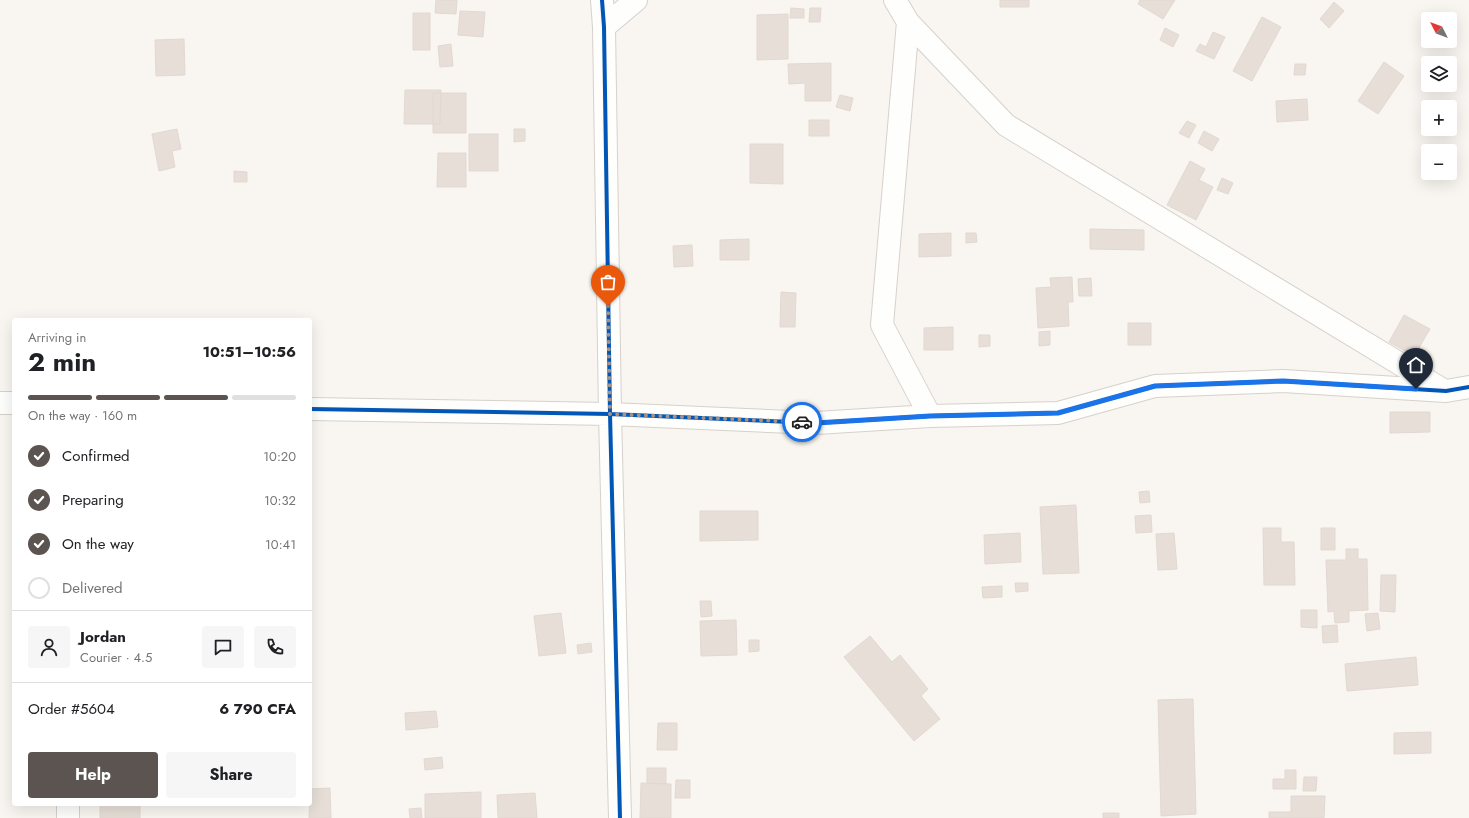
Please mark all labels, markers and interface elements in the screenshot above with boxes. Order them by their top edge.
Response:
north arrow [1421,12,1457,48]
map controls [1421,12,1457,180]
button: layers [1421,56,1457,92]
button: + [1421,100,1457,136]
button: − [1421,144,1457,180]
pin [591,265,625,306]
icon: bag [597,271,619,293]
text: Arriving in [28,328,86,347]
text: 10:51–10:56 [202,341,296,363]
text: 2 min [28,343,96,381]
pin [1399,348,1433,389]
icon: home [1405,354,1427,376]
courier [782,402,822,442]
text: On the way · 160 m [28,406,137,425]
icon: car [791,411,813,433]
icon: check [28,445,50,467]
text: Confirmed [62,445,130,467]
text: 10:20 [263,447,296,466]
icon: check [28,489,50,511]
text: Preparing [62,489,124,511]
text: 10:32 [264,491,296,510]
icon: check [28,533,50,555]
text: On the way [62,533,134,555]
text: 10:41 [265,535,296,554]
text: Delivered [62,577,123,599]
button: person [28,626,70,668]
text: Jordan [80,626,126,648]
button: chat [202,626,244,668]
button: phone [254,626,296,668]
text: Courier · 4.5 [80,648,152,667]
text: Order #5604 [28,698,115,720]
text: 6 790 CFA [219,698,296,720]
button: Help [28,752,158,798]
button: Share [166,752,296,798]

